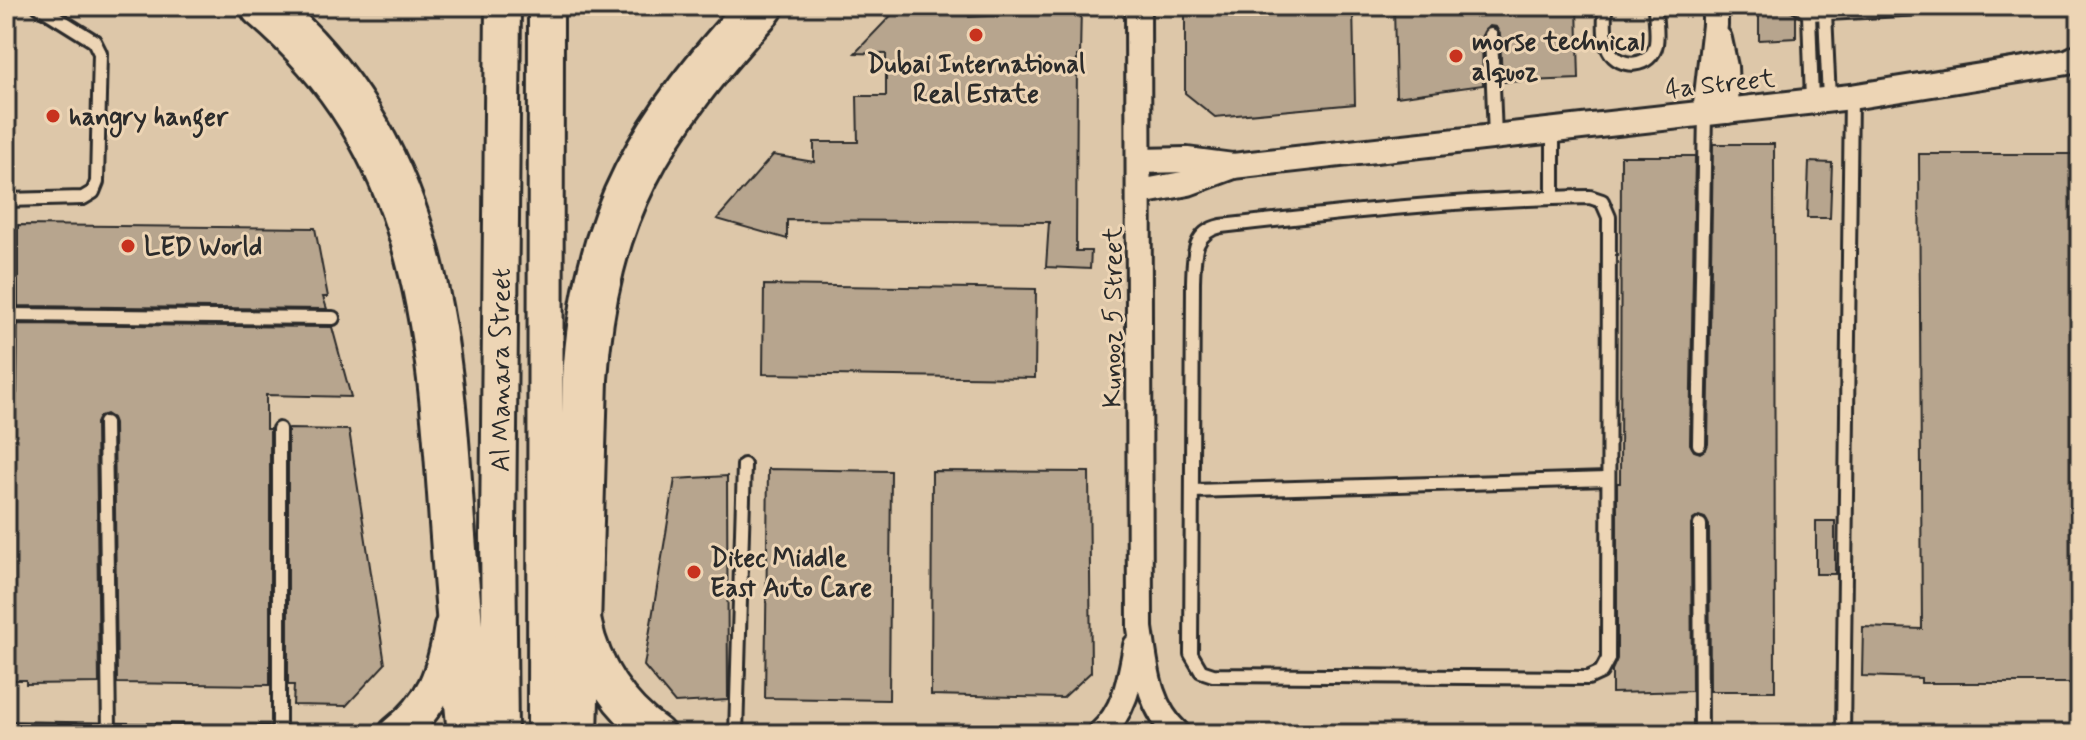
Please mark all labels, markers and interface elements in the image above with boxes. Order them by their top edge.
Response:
marker: Dubai International Real Estate [967,26,985,44]
place label: morse technical alquoz [1472,26,1645,90]
marker: morse technical alquoz [1447,47,1465,65]
place label: Dubai International Real Estate [867,48,1085,112]
street label: 4a Street [1664,62,1777,108]
place label: hangry hanger [69,101,229,138]
marker: hangry hanger [44,107,62,125]
street label: Kunooz 5 Street [1097,226,1131,408]
place label: LED World [144,231,262,265]
marker: LED World [119,237,137,255]
street label: Al Manara Street [485,268,519,472]
place label: Ditec Middle East Auto Care [710,542,872,606]
marker: Ditec Middle East Auto Care [685,563,703,581]

